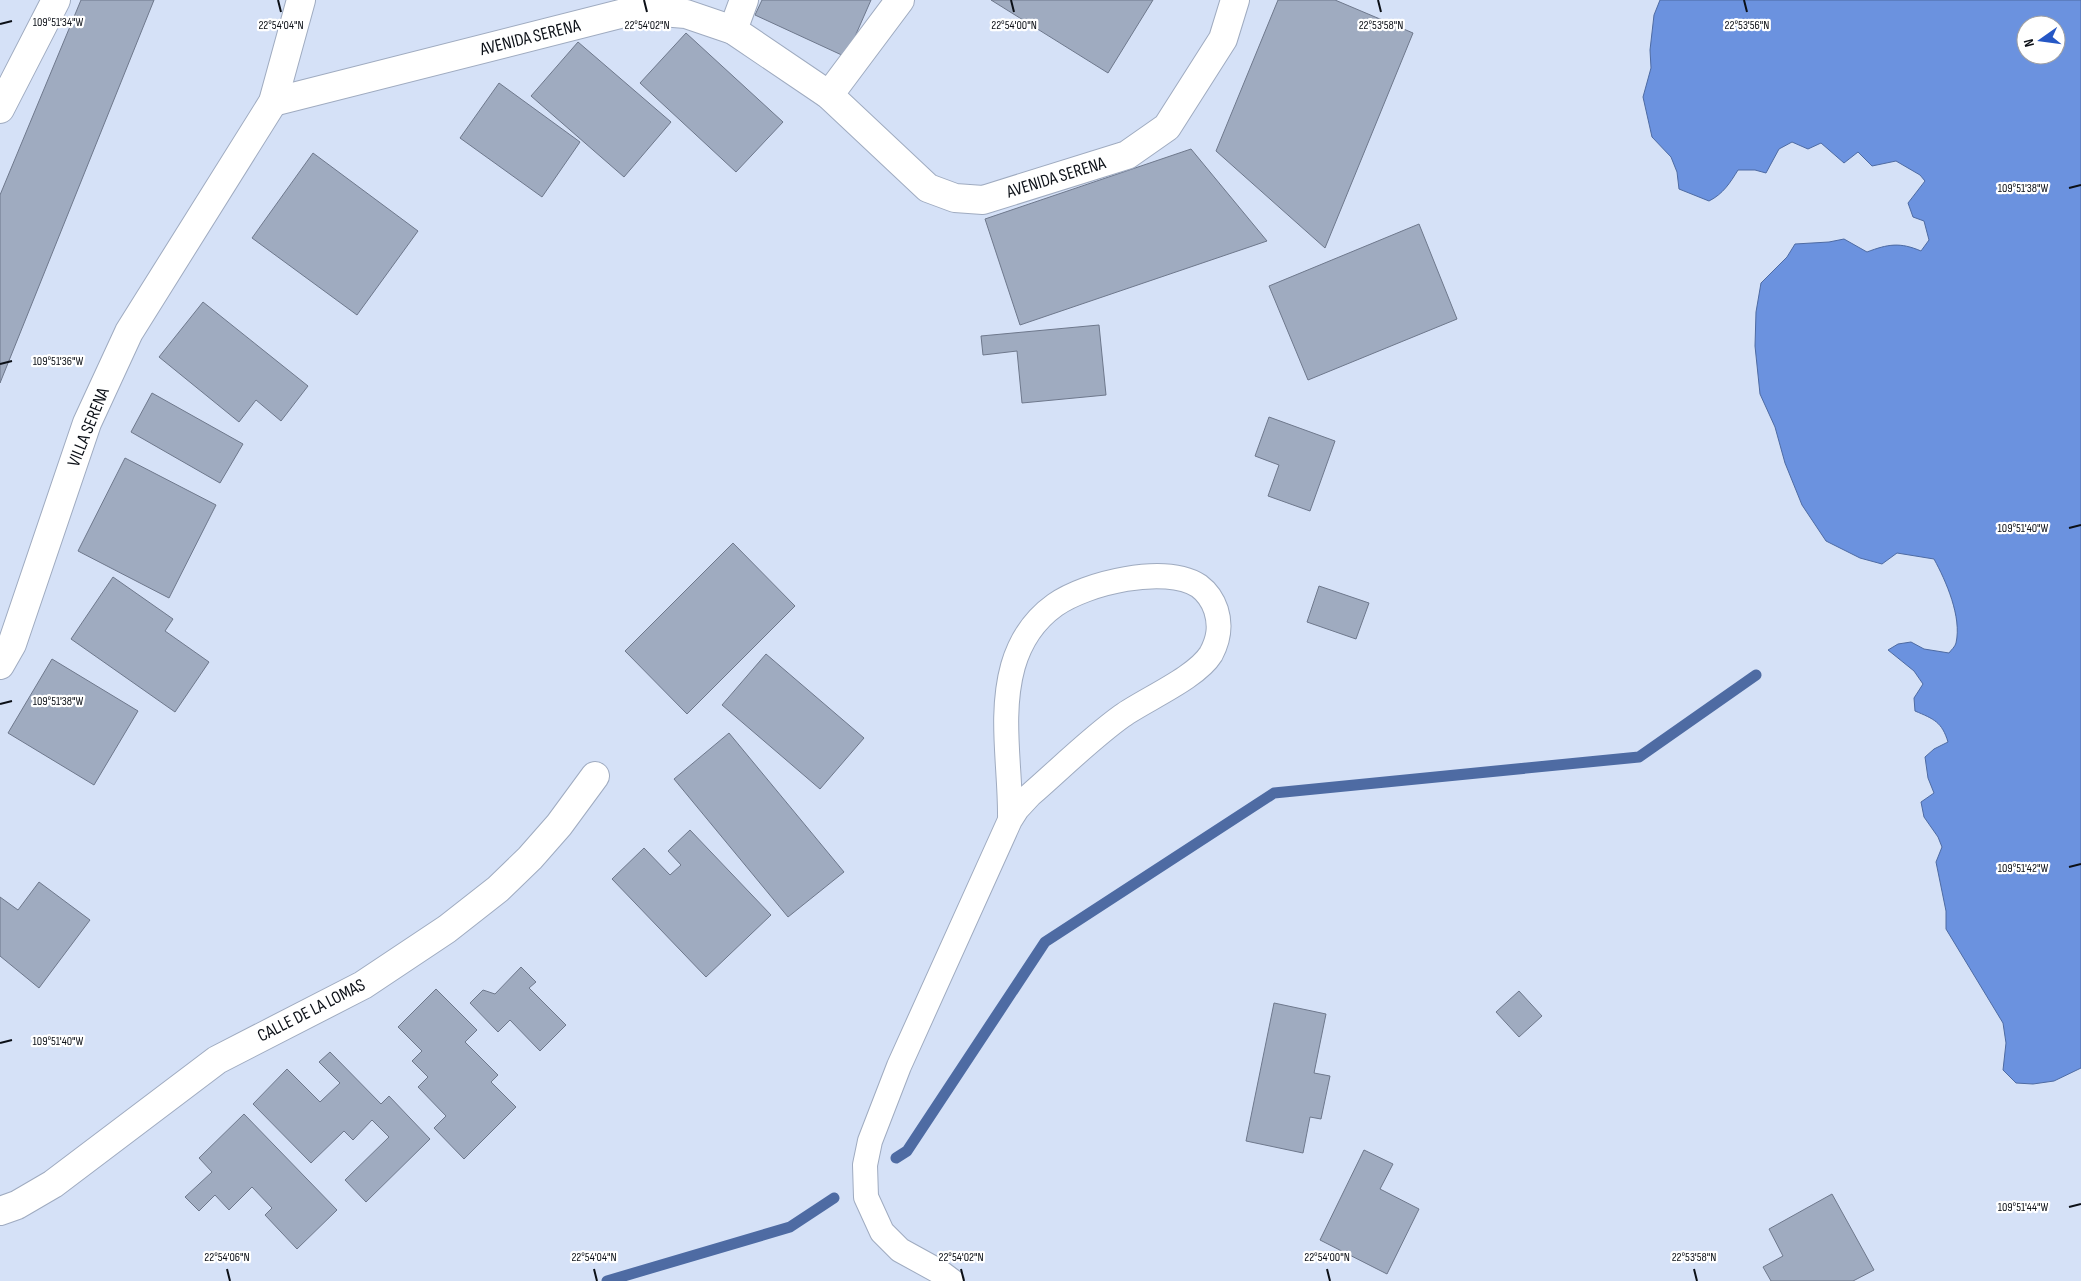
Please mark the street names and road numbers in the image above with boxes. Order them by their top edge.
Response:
street label: AVENIDA SERENA [477,15,583,60]
street label: AVENIDA SERENA [1003,152,1108,203]
street label: VILLA SERENA [63,384,114,470]
street label: CALLE DE LA LOMAS [254,974,369,1047]

